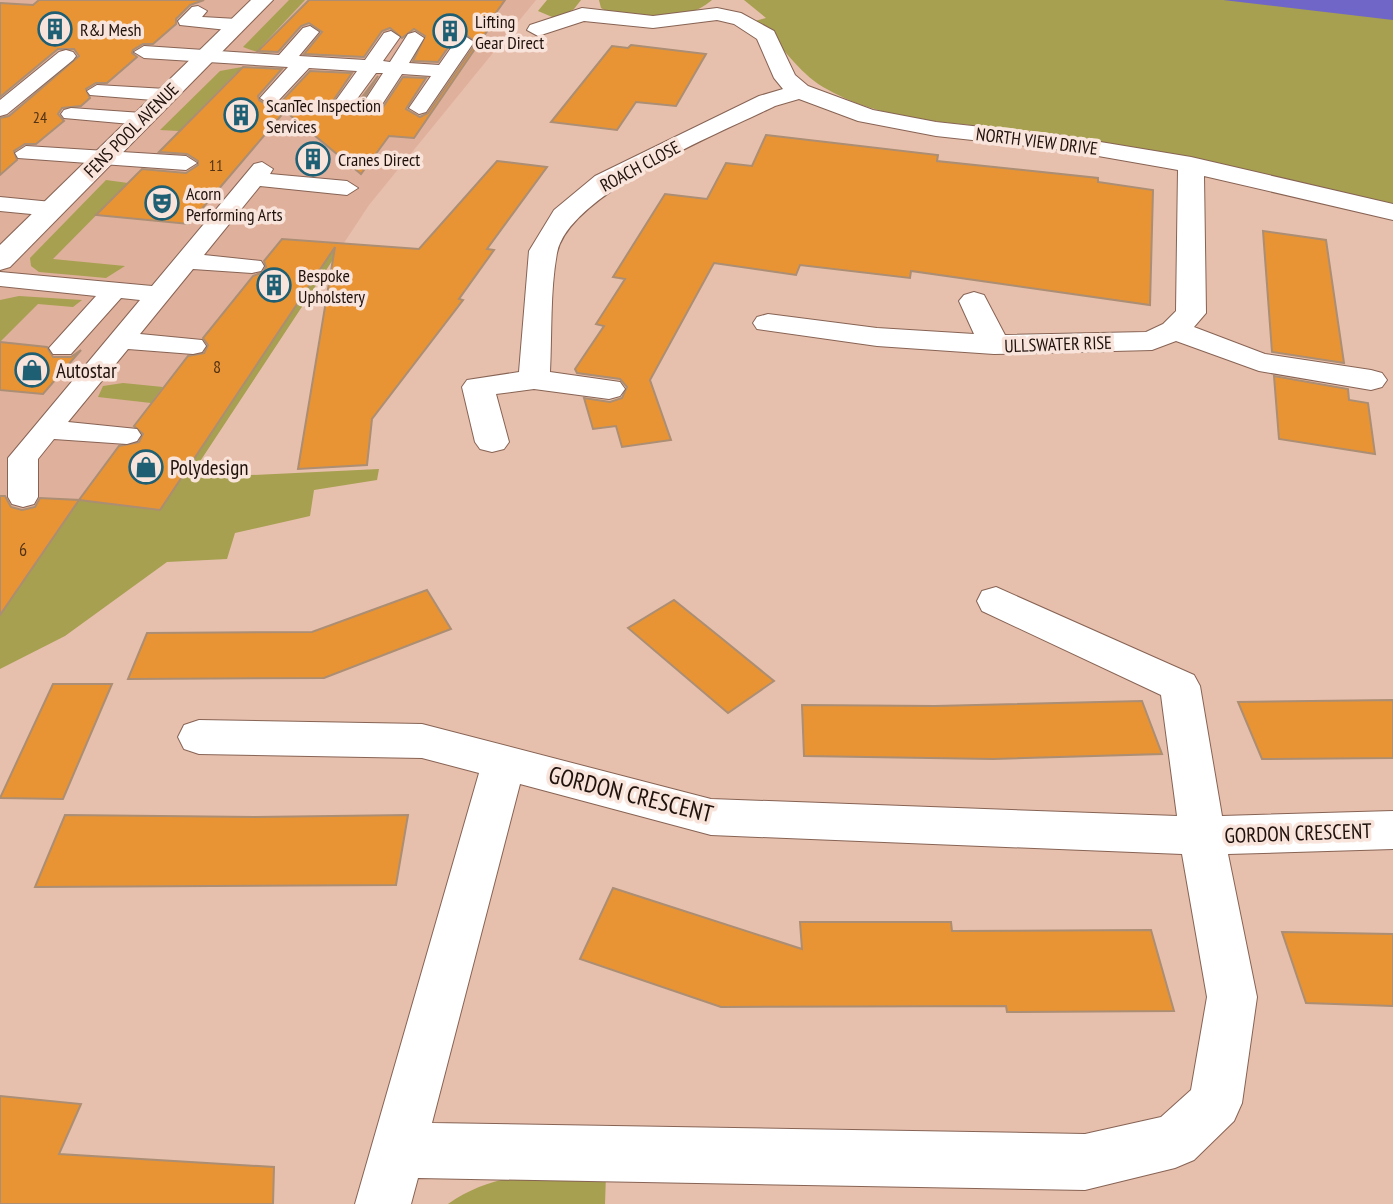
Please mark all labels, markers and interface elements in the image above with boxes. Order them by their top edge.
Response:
building icon: R&J Mesh [36,10,74,48]
place label: Lifting Gear Direct [475,10,544,54]
building icon: Lifting Gear Direct [431,12,469,50]
place label: R&J Mesh [80,18,142,41]
street label: FENS POOL AVENUE [79,78,183,182]
place label: ScanTec Inspection Services [266,94,381,138]
building icon: ScanTec Inspection Services [222,96,260,134]
house number: 24 [33,107,47,127]
street label: NORTH VIEW DRIVE [975,122,1099,160]
street label: ROACH CLOSE [596,135,684,197]
building icon: Cranes Direct [294,140,332,178]
place label: Cranes Direct [338,148,420,171]
house number: 11 [209,155,223,175]
place label: Acorn Performing Arts [186,182,283,226]
theatre icon: Acorn Performing Arts [143,184,181,222]
place label: Bespoke Upholstery [298,264,365,308]
building icon: Bespoke Upholstery [255,266,293,304]
street label: ULLSWATER RISE [1004,331,1112,357]
shop icon: Autostar [13,351,51,389]
house number: 8 [213,355,221,378]
place label: Autostar [56,357,117,384]
shop icon: Polydesign [127,448,165,486]
place label: Polydesign [170,454,248,481]
house number: 6 [19,538,27,561]
street label: GORDON CRESCENT [546,759,717,829]
street label: GORDON CRESCENT [1224,817,1373,849]

